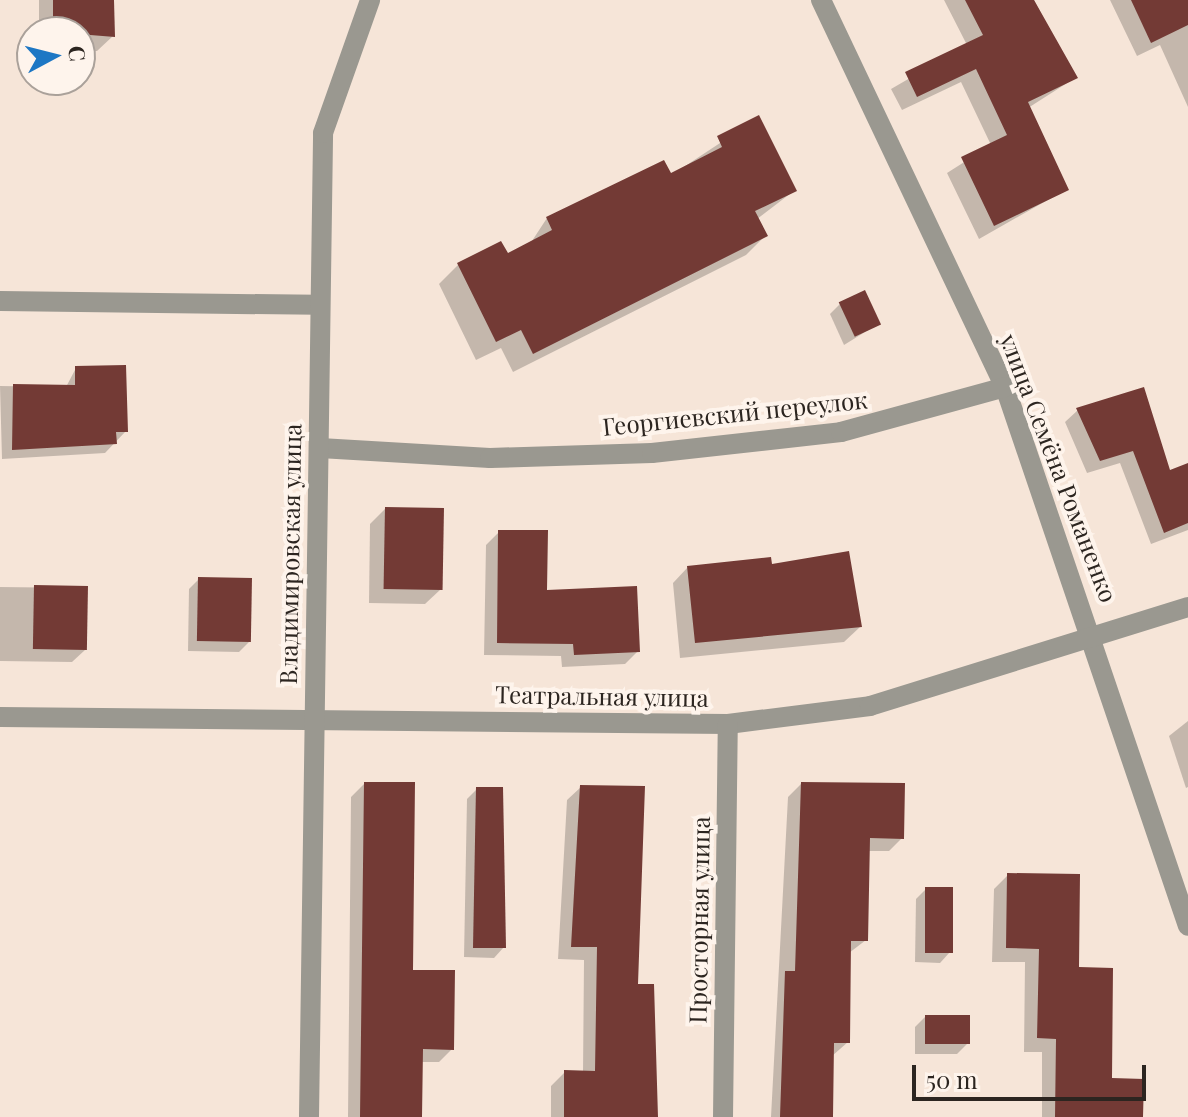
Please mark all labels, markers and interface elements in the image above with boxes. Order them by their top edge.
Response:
north arrow [16,16,96,96]
text: С [62,44,94,63]
street label: улица Семёна Романенко [994,330,1124,606]
street label: Георгиевский переулок [601,385,869,441]
street label: Владимировская улица [273,423,307,685]
street label: Театральная улица [495,680,709,712]
street label: Просторная улица [683,816,715,1024]
scale bar [916,1049,1150,1099]
text: 50 m [926,1063,978,1095]

